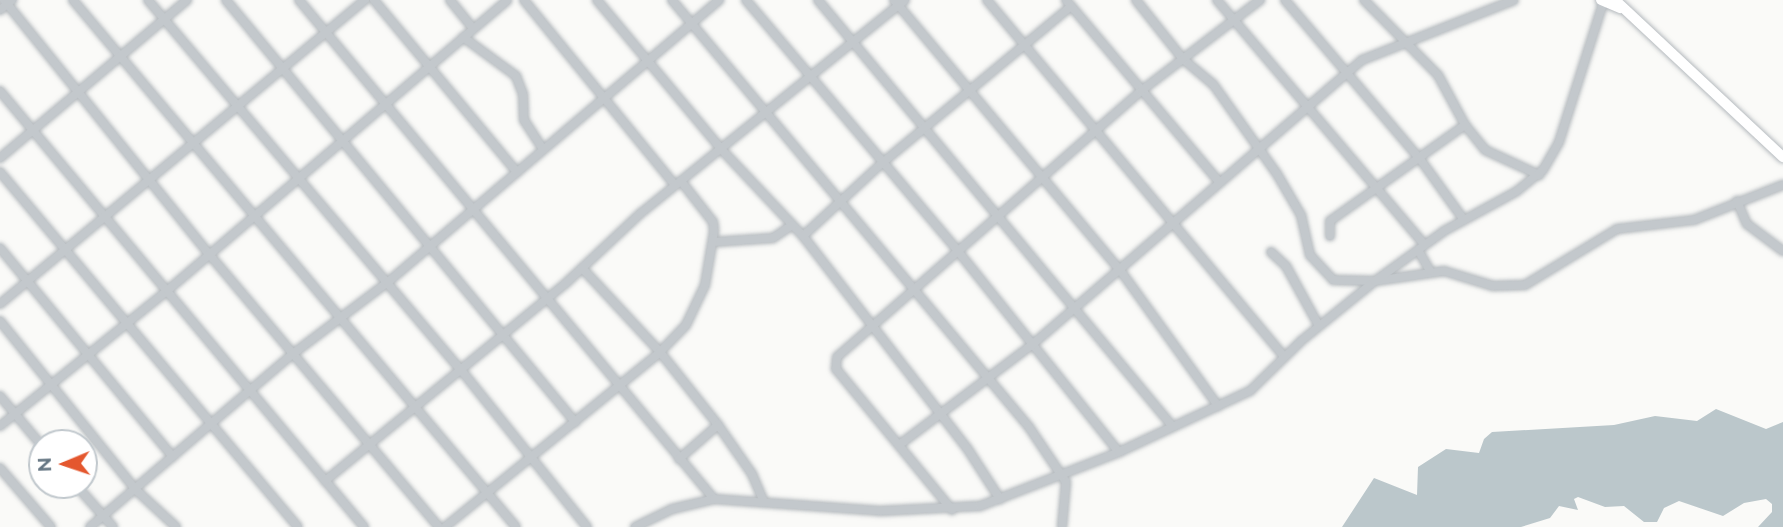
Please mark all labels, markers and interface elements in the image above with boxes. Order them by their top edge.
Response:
north arrow [28,429,98,499]
text: N [33,457,55,472]

